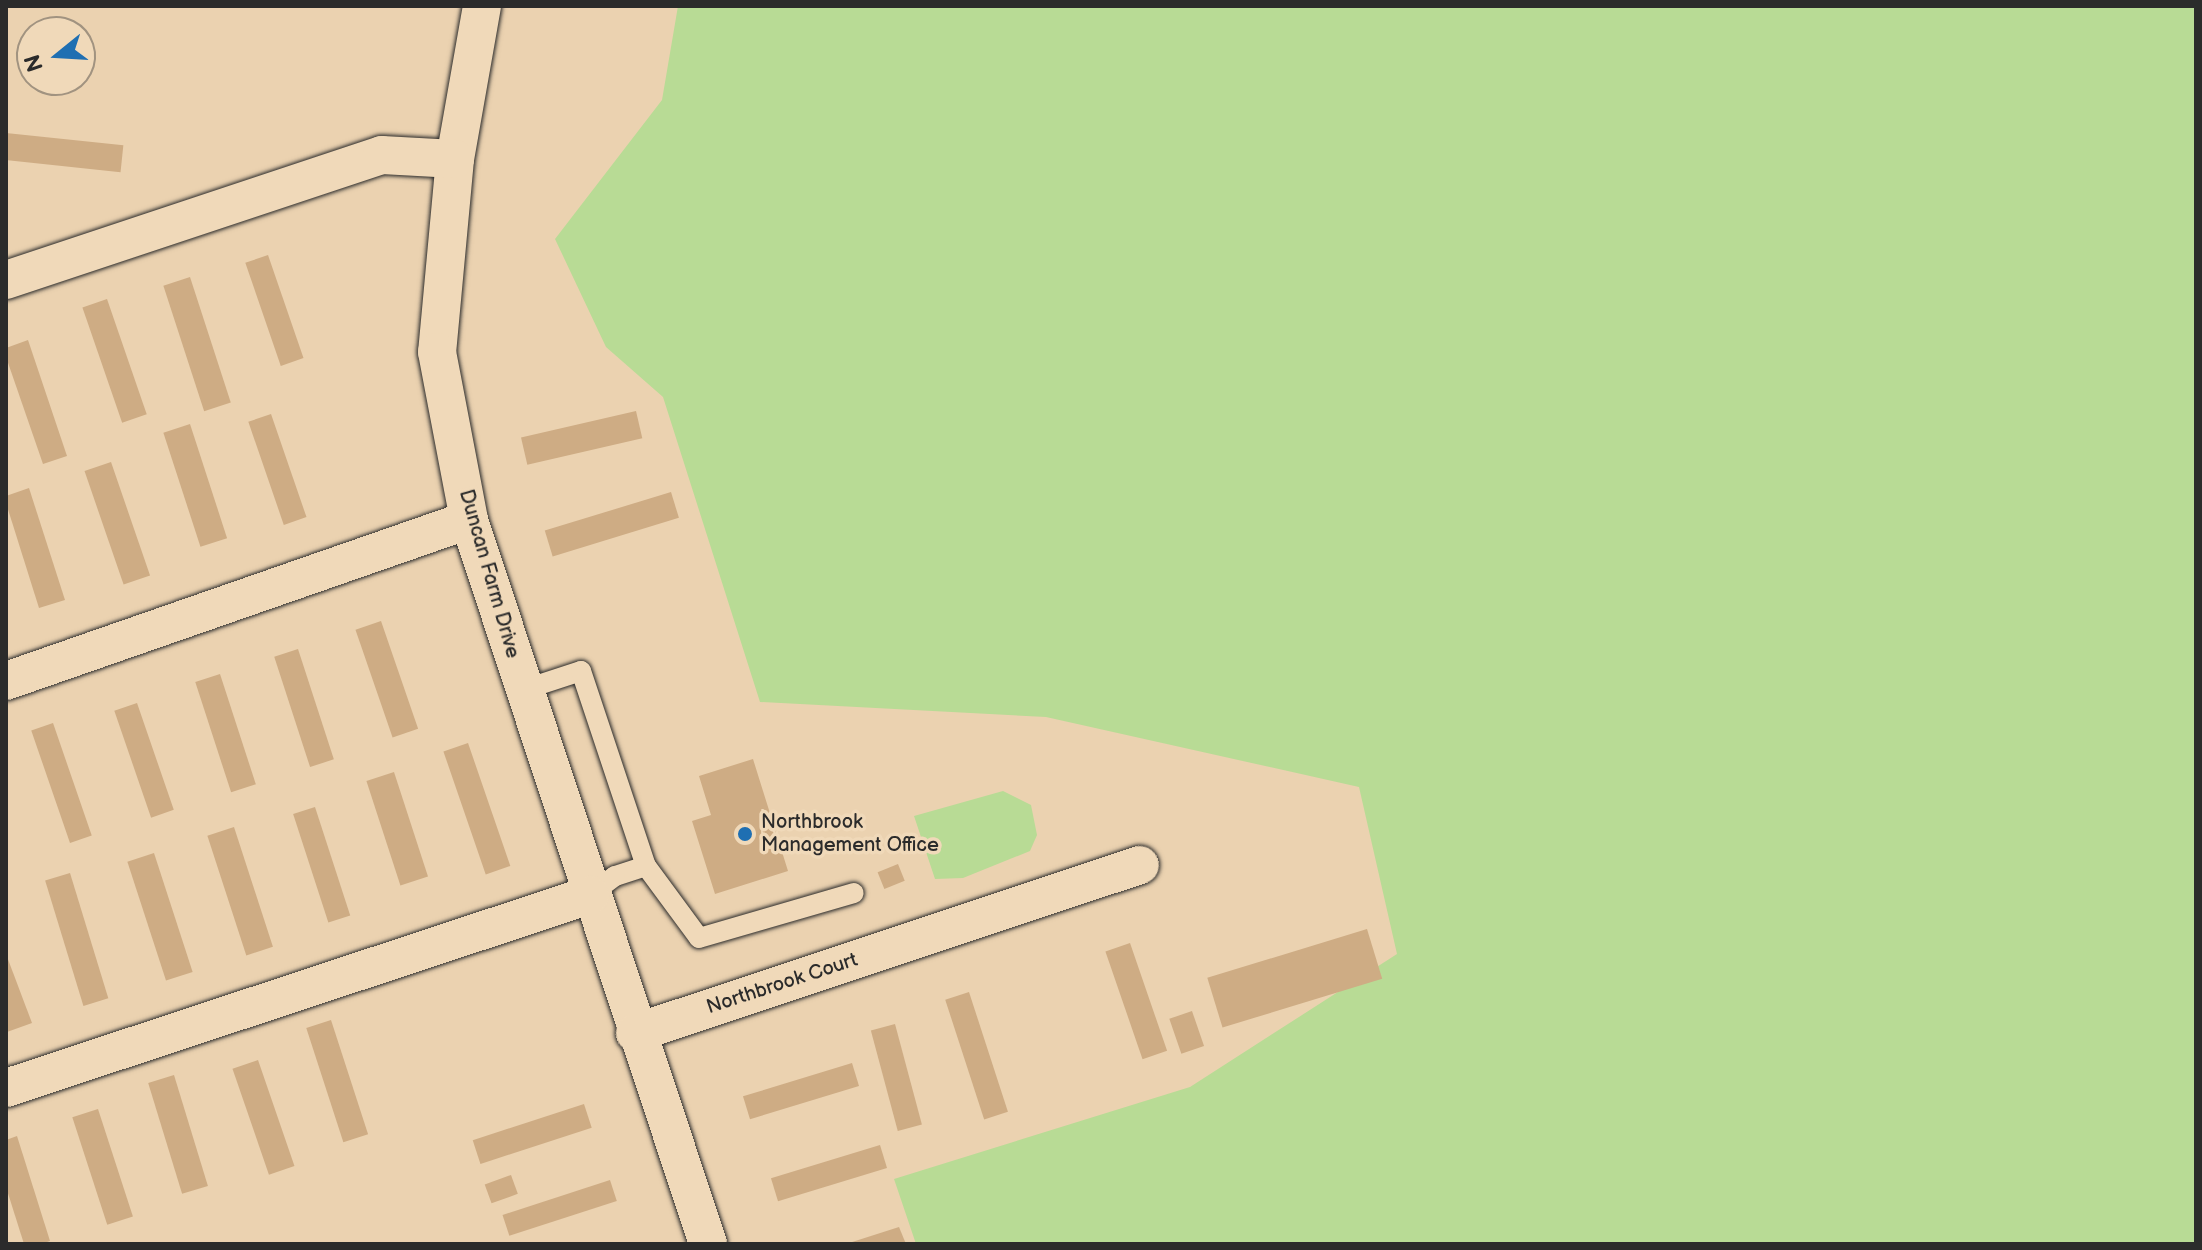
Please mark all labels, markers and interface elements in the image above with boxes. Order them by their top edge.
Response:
north arrow [16,16,96,96]
text: N [19,51,50,75]
street label: Duncan Farm Drive [453,487,525,661]
place label: Northbrook Management Office [761,810,939,857]
marker: Northbrook Management Office [736,825,754,843]
street label: Northbrook Court [703,948,861,1020]

